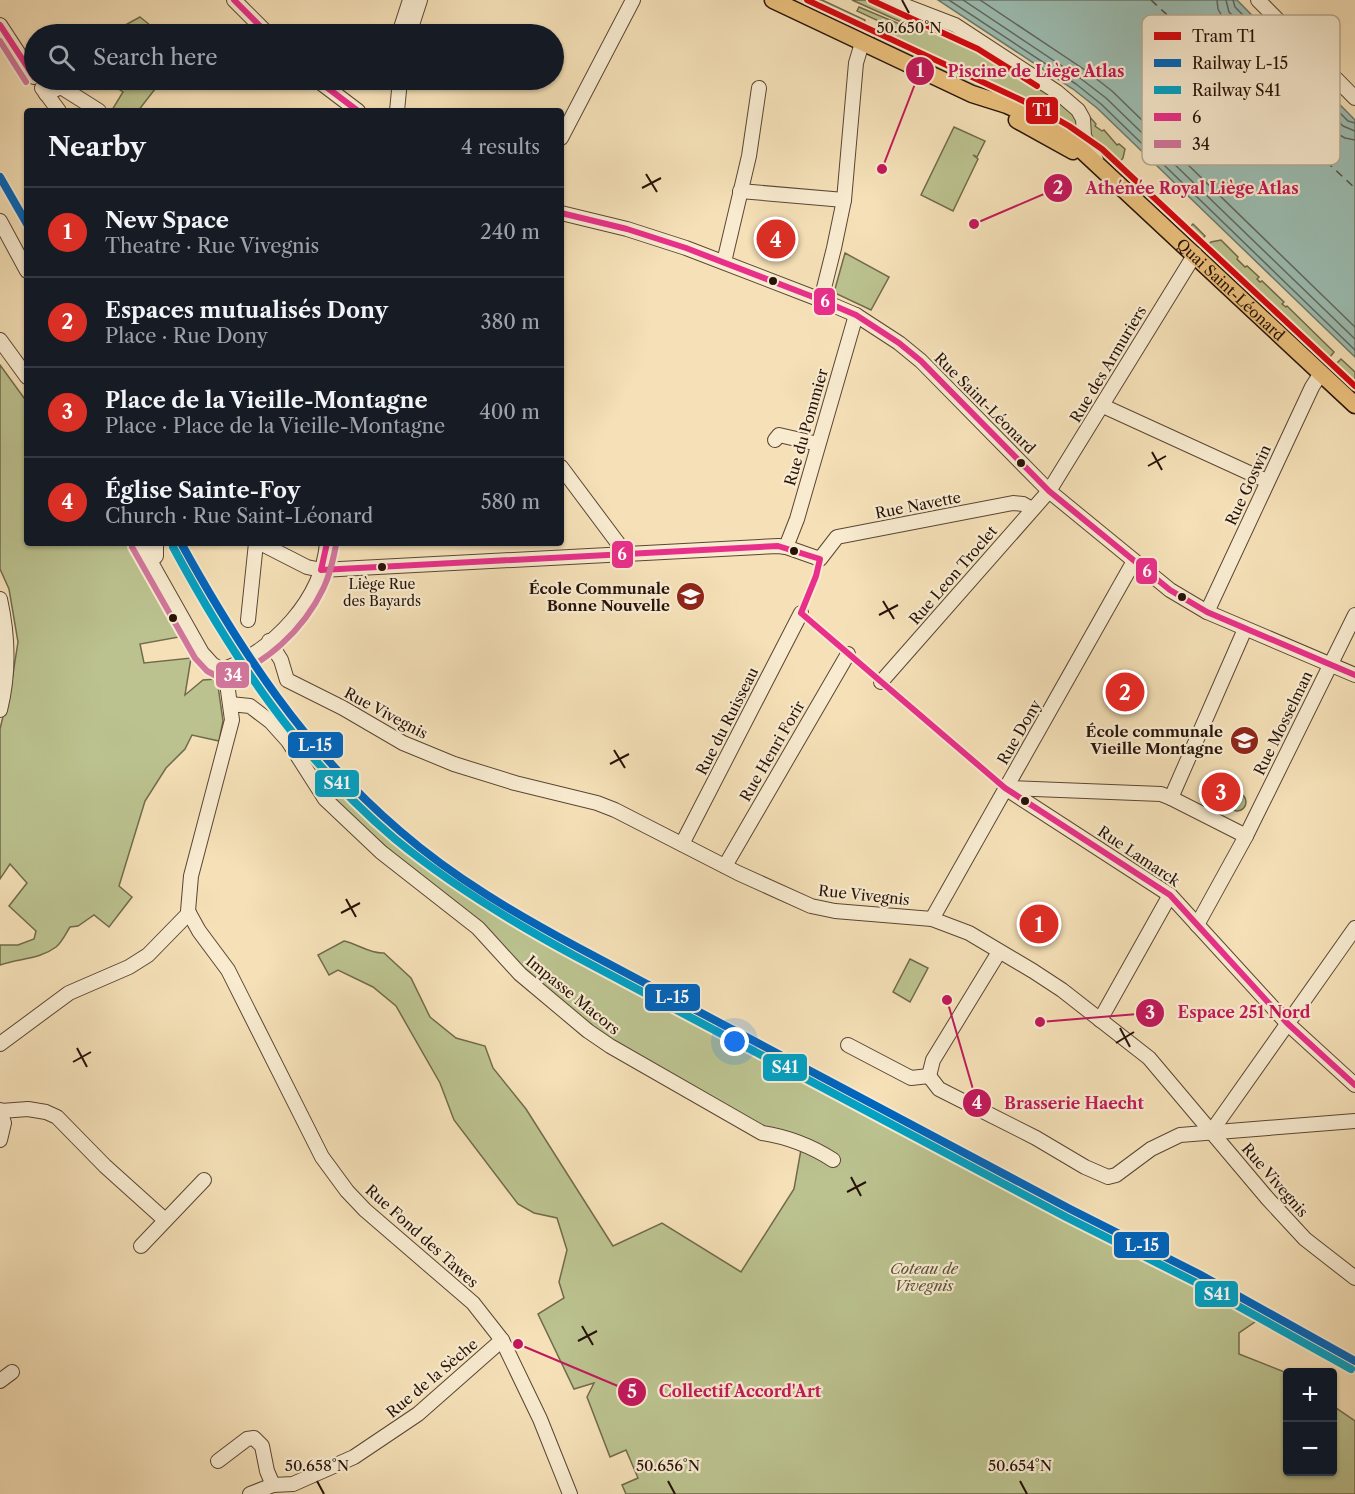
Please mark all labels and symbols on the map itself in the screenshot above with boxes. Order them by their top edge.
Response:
legend [1142,15,1340,165]
text: 50.650°N [876,18,942,37]
text: Tram T1 [1192,26,1256,46]
text: Railway L-15 [1192,53,1288,73]
callout: Piscine de Liège Atlas [905,54,1136,88]
text: 1 [916,60,924,82]
text: Piscine de Liège Atlas [948,61,1124,81]
text: Railway S41 [1192,80,1281,100]
line badge: T1 [1025,96,1059,125]
text: T1 [1032,100,1053,120]
text: 6 [1192,107,1201,127]
text: 34 [1192,134,1210,154]
callout: Athénée Royal Liège Atlas [1043,171,1311,205]
text: 2 [1053,177,1063,199]
text: Athénée Royal Liège Atlas [1084,178,1299,198]
pin: 4 [756,216,796,262]
street label: Quai Saint-Léonard [1173,234,1289,344]
unlabelled marker [767,275,779,287]
line badge: 6 [813,287,836,316]
text: 6 [820,291,830,311]
street label: Rue des Armuriers [1066,302,1150,426]
street label: Rue Saint-Léonard [930,348,1040,458]
street label: Rue du Pommier [780,366,832,488]
street label: Rue Goswin [1221,441,1275,528]
unlabelled marker [1015,457,1027,469]
street label: Rue Navette [873,487,963,523]
street label: Rue Leon Troclet [905,521,1002,628]
line badge: 6 [611,540,634,569]
text: 6 [617,544,627,564]
unlabelled marker [788,545,800,557]
line badge: 6 [1135,557,1158,585]
marker: Liège Rue des Bayards [376,561,388,573]
text: 6 [1142,561,1152,581]
place label: Liège Rue des Bayards [343,575,421,610]
place label: École Communale Bonne Nouvelle [529,579,670,615]
school or university icon: École Communale Bonne Nouvelle [675,581,707,613]
unlabelled marker [1176,591,1188,603]
unlabelled marker [167,612,179,624]
line badge: 34 [215,661,250,689]
street label: Rue du Ruisseau [692,664,762,778]
text: 34 [224,665,242,685]
street label: Rue Mosselman [1250,667,1317,778]
pin: 2 [1106,670,1144,714]
street label: Rue Vivegnis [341,683,431,743]
street label: Rue Dony [993,696,1045,768]
street label: Rue Henri Forir [735,697,809,805]
place label: École communale Vieille Montagne [1086,722,1223,758]
school or university icon: École communale Vieille Montagne [1228,724,1260,756]
line badge: L-15 [287,731,344,759]
text: L-15 [298,735,332,755]
line badge: S41 [314,769,360,798]
pin: 3 [1202,770,1240,814]
text: S41 [324,773,351,793]
unlabelled marker [1019,795,1031,807]
street label: Rue Lamarck [1094,822,1185,891]
street label: Rue Vivegnis [817,881,911,909]
pin: 1 [1020,902,1058,946]
street label: Impasse Macors [522,951,624,1039]
line badge: L-15 [644,983,701,1012]
text: L-15 [655,987,689,1007]
callout: Espace 251 Nord [1135,996,1322,1030]
text: 3 [1145,1002,1155,1024]
text: Espace 251 Nord [1178,1002,1311,1022]
your location [720,1027,749,1056]
line badge: S41 [762,1053,808,1082]
text: S41 [772,1057,799,1077]
callout: Brasserie Haecht [962,1086,1156,1120]
text: 4 [972,1092,982,1114]
text: Brasserie Haecht [1004,1093,1144,1113]
street label: Rue Vivegnis [1238,1139,1312,1221]
street label: Rue Fond des Tawes [362,1180,482,1292]
line badge: L-15 [1113,1231,1170,1259]
text: L-15 [1125,1235,1159,1255]
park label: Coteau de Vivegnis [890,1259,959,1295]
line badge: S41 [1194,1280,1239,1308]
text: S41 [1204,1284,1231,1304]
street label: Rue de la Sèche [382,1334,482,1422]
callout: Collectif Accord'Art [617,1375,833,1409]
text: 5 [627,1381,637,1403]
text: Collectif Accord'Art [659,1381,822,1401]
text: 50.658°N [285,1456,349,1475]
text: 50.656°N [636,1456,700,1475]
text: 50.654°N [988,1456,1052,1475]

